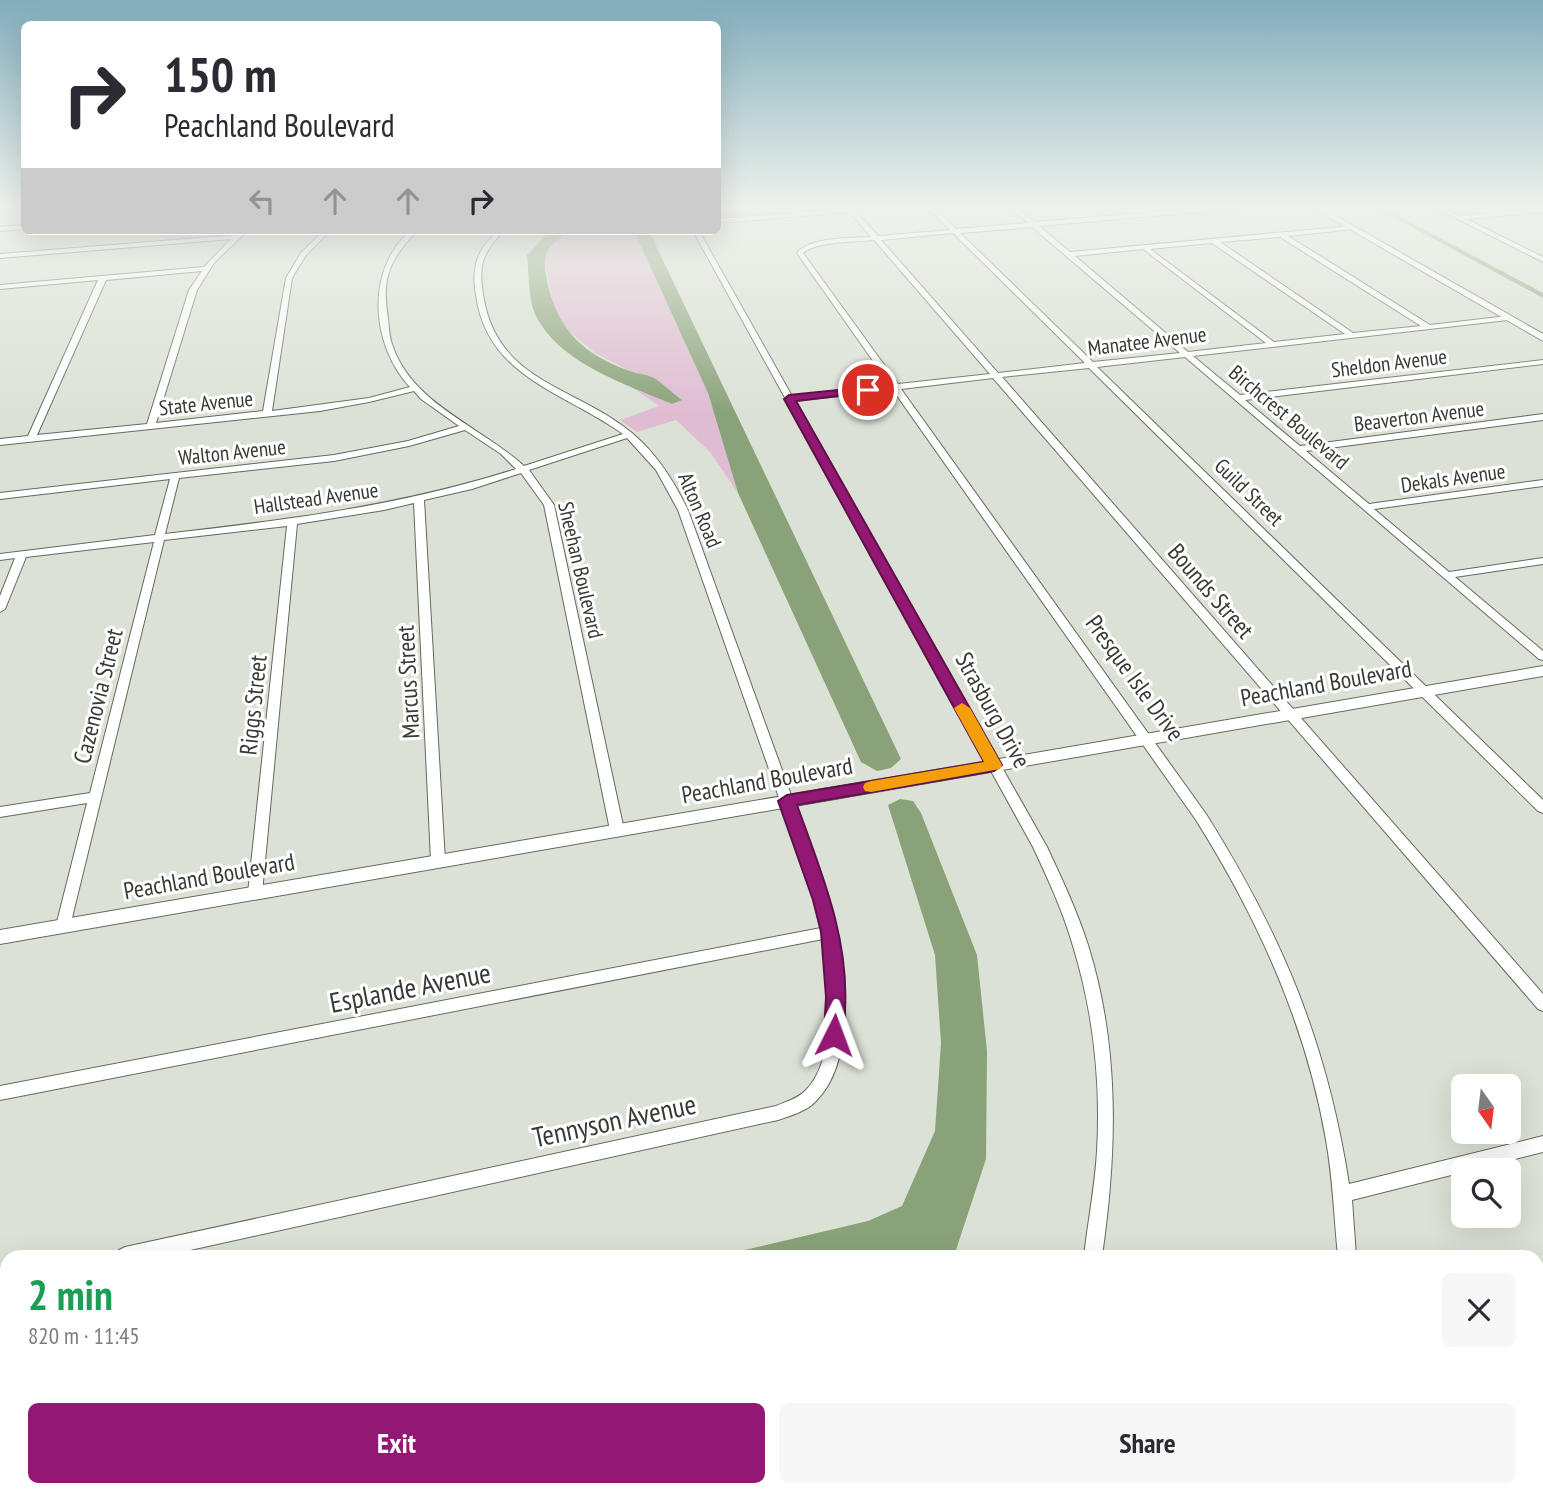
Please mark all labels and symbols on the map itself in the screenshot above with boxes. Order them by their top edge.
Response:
street label: Manatee Avenue [1086,320,1208,362]
street label: Sheldon Avenue [1330,343,1448,383]
street label: Birchcrest Boulevard [1223,359,1355,475]
pin [838,360,898,420]
street label: State Avenue [158,385,254,421]
street label: Beaverton Avenue [1352,395,1486,437]
street label: Walton Avenue [177,433,287,471]
street label: Guild Street [1209,452,1289,532]
street label: Dekals Avenue [1399,457,1507,499]
street label: Alton Road [672,468,728,552]
street label: Hallstead Avenue [252,476,380,520]
street label: Sheehan Boulevard [552,499,610,641]
street label: Bounds Street [1161,537,1261,645]
street label: Presque Isle Drive [1079,609,1191,747]
street label: Marcus Street [390,624,426,739]
street label: Cazenovia Street [66,625,130,767]
street label: Strasburg Drive [949,647,1037,773]
street label: Riggs Street [232,653,274,757]
street label: Peachland Boulevard [1238,653,1414,713]
street label: Peachland Boulevard [679,750,855,810]
street label: Peachland Boulevard [121,846,297,906]
street label: Esplande Avenue [326,953,494,1021]
position arrow [797,998,871,1072]
north arrow [1451,1074,1521,1144]
street label: Tennyson Avenue [529,1085,699,1155]

